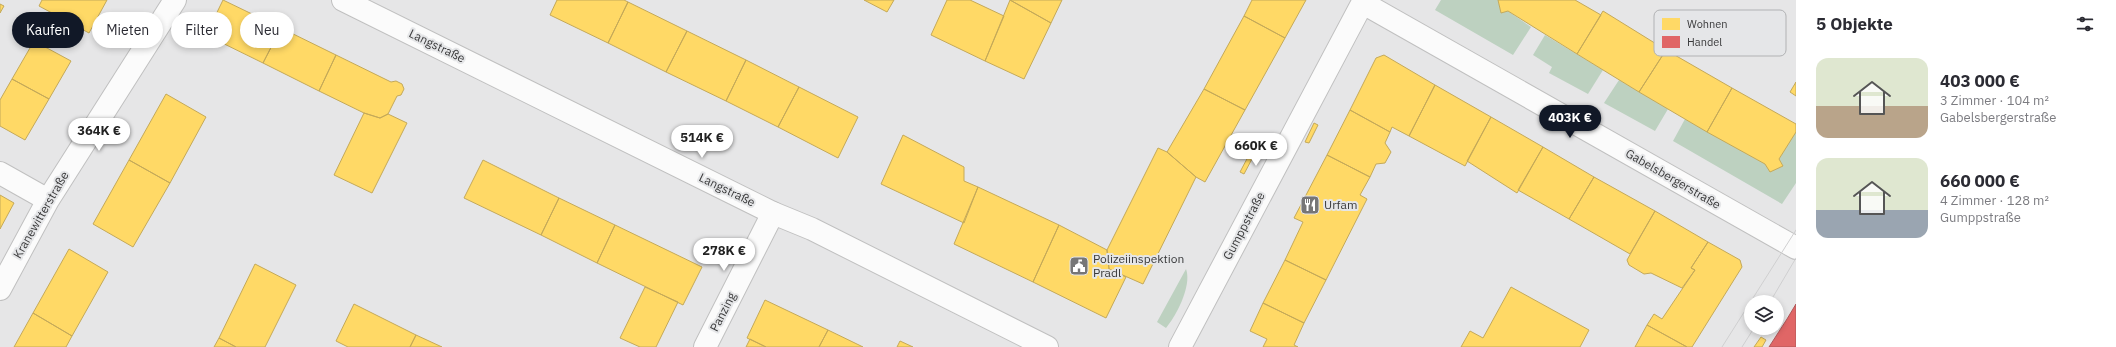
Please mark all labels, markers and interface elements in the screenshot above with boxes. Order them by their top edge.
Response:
legend [1654,10,1786,56]
chip: Kaufen [12,12,84,48]
chip: Mieten [92,12,163,48]
chip: Filter [171,12,232,48]
chip: Neu [240,12,294,48]
text: 5 Objekte [1816,13,1893,35]
icon: filters [2074,13,2096,35]
text: Wohnen [1687,17,1728,31]
street label: Langstraße [407,26,468,66]
text: Handel [1687,35,1722,49]
text: 403 000 € [1940,70,2020,92]
icon: home [1848,74,1896,122]
text: 3 Zimmer · 104 m² [1940,92,2049,109]
pin: 403K € [1537,105,1603,139]
text: 403K € [1548,109,1592,126]
text: Gabelsbergerstraße [1940,109,2056,126]
pin: 364K € [66,118,132,152]
text: 364K € [77,122,121,139]
pin: 514K € [669,125,735,159]
text: 514K € [680,129,724,146]
pin: 660K € [1223,133,1289,167]
text: 660K € [1234,137,1278,154]
street label: Gabelsbergerstraße [1623,145,1724,212]
street label: Kranewitterstraße [10,168,72,261]
street label: Langstraße [697,170,758,210]
text: 660 000 € [1940,170,2020,192]
icon: home [1848,174,1896,222]
street label: Gumppstraße [1219,189,1268,262]
text: 4 Zimmer · 128 m² [1940,192,2049,209]
restaurant icon: Urfam [1299,194,1321,216]
place label: Urfam [1324,197,1357,212]
text: Gumppstraße [1940,209,2021,226]
pin: 278K € [691,238,757,272]
text: 278K € [702,242,746,259]
place label: Polizeiinspektion Pradl [1093,251,1184,280]
public building icon: Polizeiinspektion Pradl [1068,255,1090,277]
street label: Panzing [706,289,739,334]
map controls [1744,295,1784,335]
button: layers [1744,295,1784,335]

